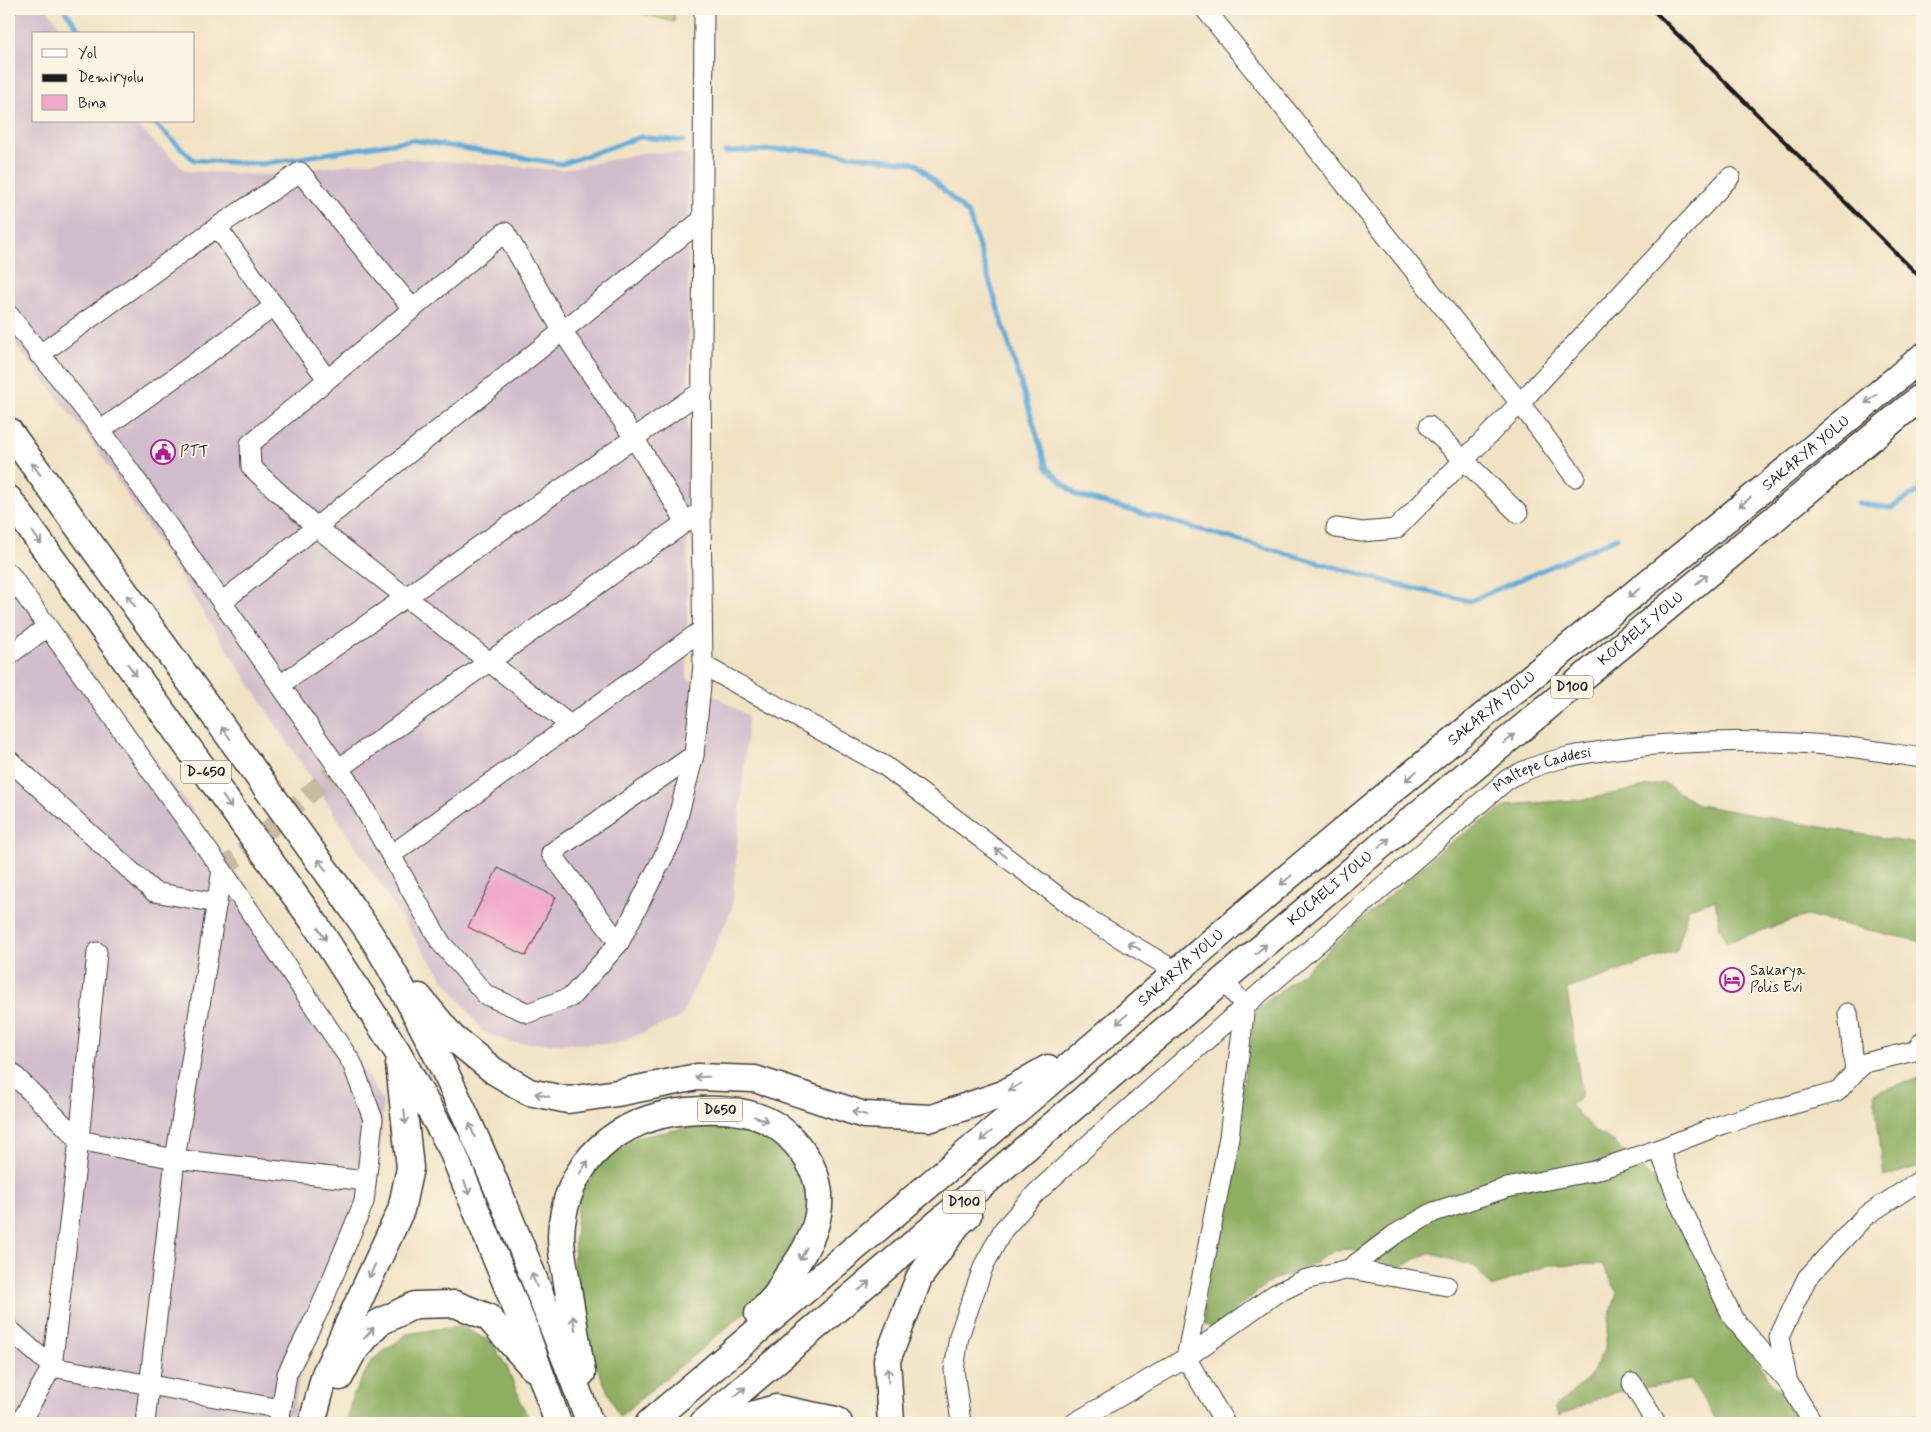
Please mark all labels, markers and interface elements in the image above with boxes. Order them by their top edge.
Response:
legend [32,32,195,122]
text: Yol [78,44,97,64]
text: Demiryolu [78,68,144,88]
text: Bina [78,94,106,114]
one-way arrow [1865,393,1878,404]
street label: SAKARYA YOLU [1758,411,1854,495]
public building icon: PTT [150,439,176,465]
place label: PTT [180,442,209,462]
one-way arrow [31,462,41,476]
one-way arrow [1739,496,1752,508]
one-way arrow [32,531,42,545]
one-way arrow [1695,574,1708,585]
street label: KOCAELİ YOLU [1594,588,1688,671]
one-way arrow [1628,588,1641,599]
one-way arrow [126,595,137,608]
one-way arrow [127,663,137,677]
street label: SAKARYA YOLU [1444,667,1540,751]
road number: D100 [1551,676,1593,699]
one-way arrow [221,727,232,740]
one-way arrow [1502,733,1515,744]
street label: Maltepe Caddesi [1489,743,1592,797]
road number: D-650 [181,760,231,784]
one-way arrow [1405,771,1418,782]
one-way arrow [222,795,232,809]
one-way arrow [1378,837,1391,849]
street label: KOCAELİ YOLU [1284,847,1377,931]
one-way arrow [995,848,1008,859]
one-way arrow [316,859,327,872]
one-way arrow [1280,874,1293,885]
street label: SAKARYA YOLU [1134,925,1228,1011]
one-way arrow [317,927,327,941]
one-way arrow [1128,941,1142,951]
one-way arrow [1255,943,1268,955]
place label: Sakarya Polis Evi [1750,961,1806,998]
hotel icon: Sakarya Polis Evi [1719,967,1745,993]
one-way arrow [1116,1013,1129,1025]
one-way arrow [694,1072,710,1082]
one-way arrow [1008,1082,1023,1092]
one-way arrow [535,1090,551,1099]
road number: D650 [698,1098,742,1122]
one-way arrow [400,1108,410,1124]
one-way arrow [851,1108,867,1117]
one-way arrow [753,1115,769,1124]
one-way arrow [466,1123,476,1138]
one-way arrow [980,1131,993,1142]
one-way arrow [579,1160,589,1174]
one-way arrow [462,1180,472,1195]
road number: D100 [943,1190,985,1214]
one-way arrow [798,1247,808,1261]
one-way arrow [367,1263,377,1278]
one-way arrow [529,1273,538,1288]
one-way arrow [857,1281,870,1292]
one-way arrow [569,1316,579,1332]
one-way arrow [363,1327,375,1340]
one-way arrow [883,1367,892,1383]
one-way arrow [733,1386,746,1397]

